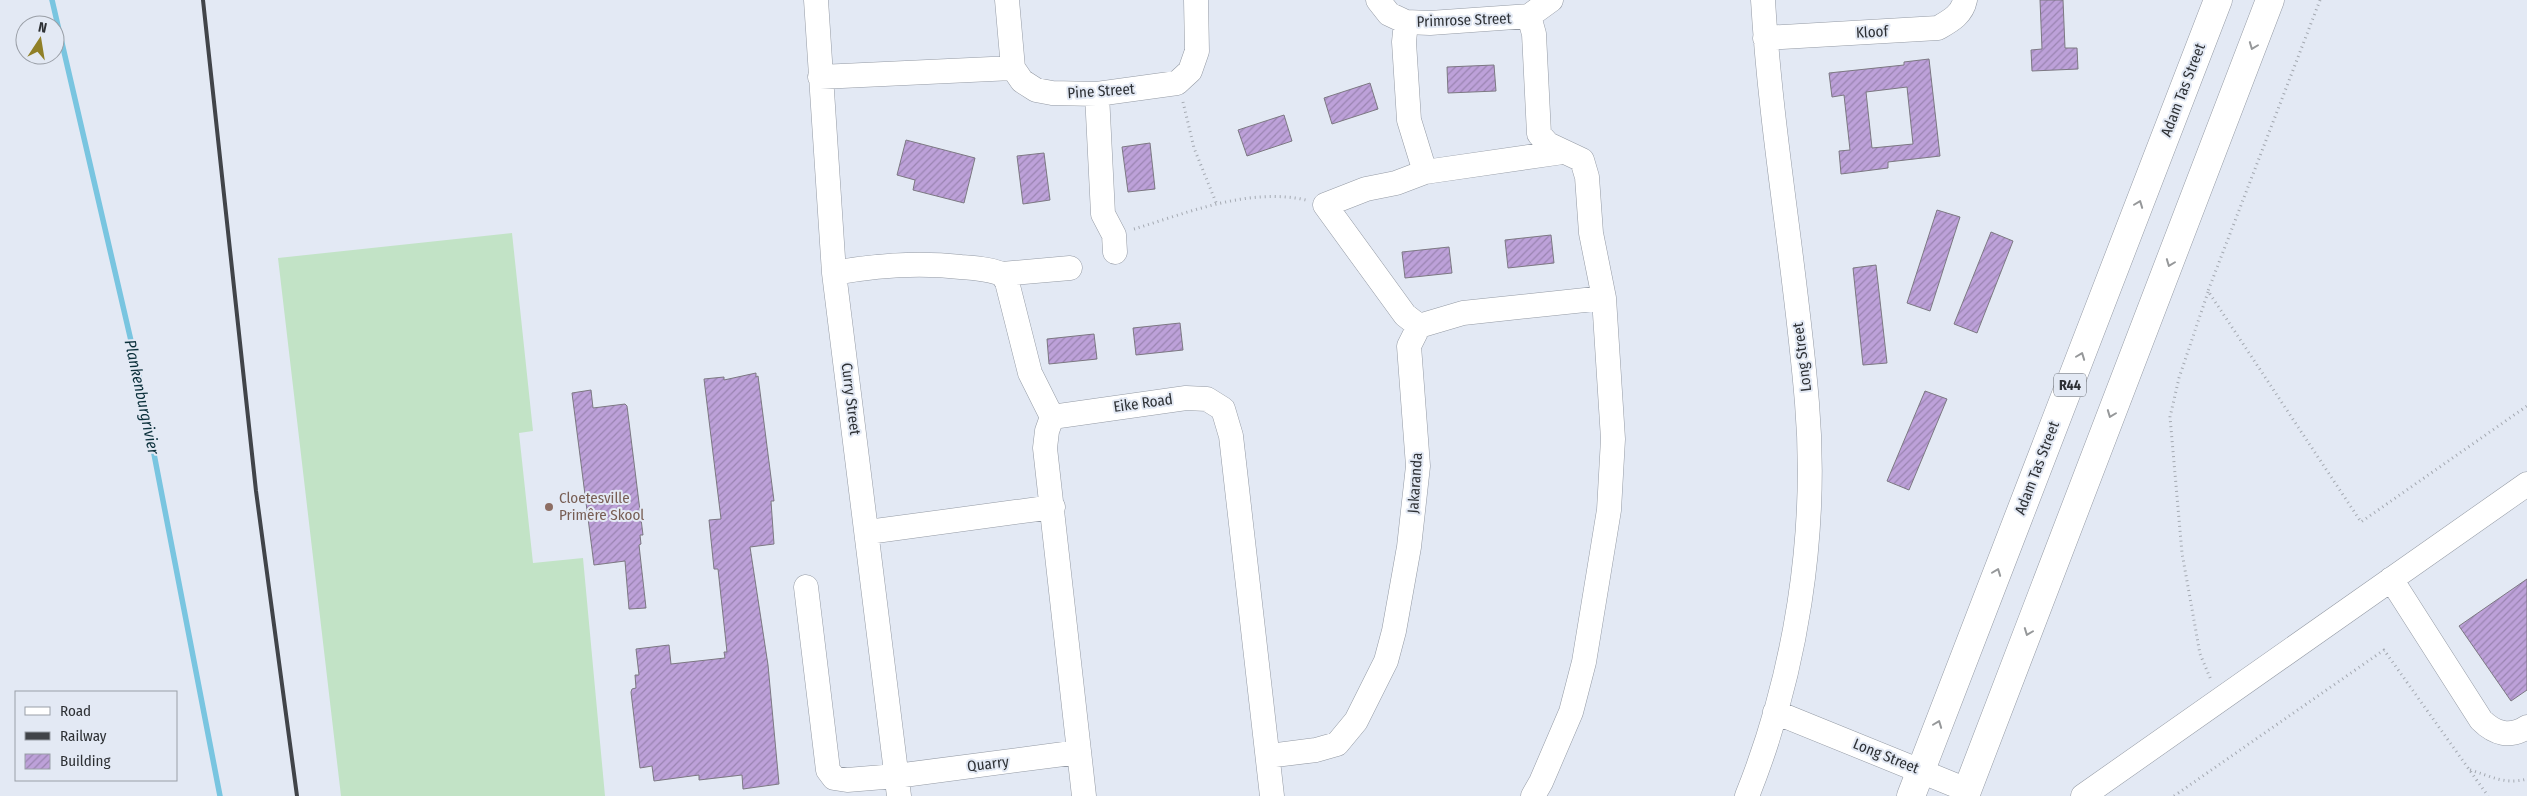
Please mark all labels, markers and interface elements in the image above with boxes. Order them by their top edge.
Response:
street label: Primrose Street [1416,9,1512,31]
north arrow [15,15,65,65]
text: N [37,19,48,37]
street label: Kloof [1855,22,1890,42]
street label: Adam Tas Street [2157,41,2209,139]
one-way arrow [2249,41,2259,49]
street label: Pine Street [1067,80,1135,102]
one-way arrow [2133,200,2143,209]
one-way arrow [2165,258,2175,266]
street label: Long Street [1789,321,1815,393]
water label: Plankenburgrivier [121,338,164,456]
one-way arrow [2075,352,2085,361]
street label: Curry Street [838,362,864,436]
road number: R44 [2054,374,2086,396]
street label: Eike Road [1112,390,1174,416]
one-way arrow [2107,409,2117,418]
street label: Adam Tas Street [2011,419,2063,517]
street label: Jakaranda [1404,452,1426,514]
place label: Cloetesville Primêre Skool [559,489,644,524]
marker: Cloetesville Primêre Skool [543,501,555,513]
one-way arrow [1991,569,2001,577]
one-way arrow [2024,627,2034,636]
legend [15,691,178,781]
text: Road [60,702,91,720]
one-way arrow [1932,720,1942,729]
text: Railway [60,727,107,745]
street label: Long Street [1850,735,1922,777]
text: Building [60,752,111,770]
street label: Quarry [966,752,1010,775]

